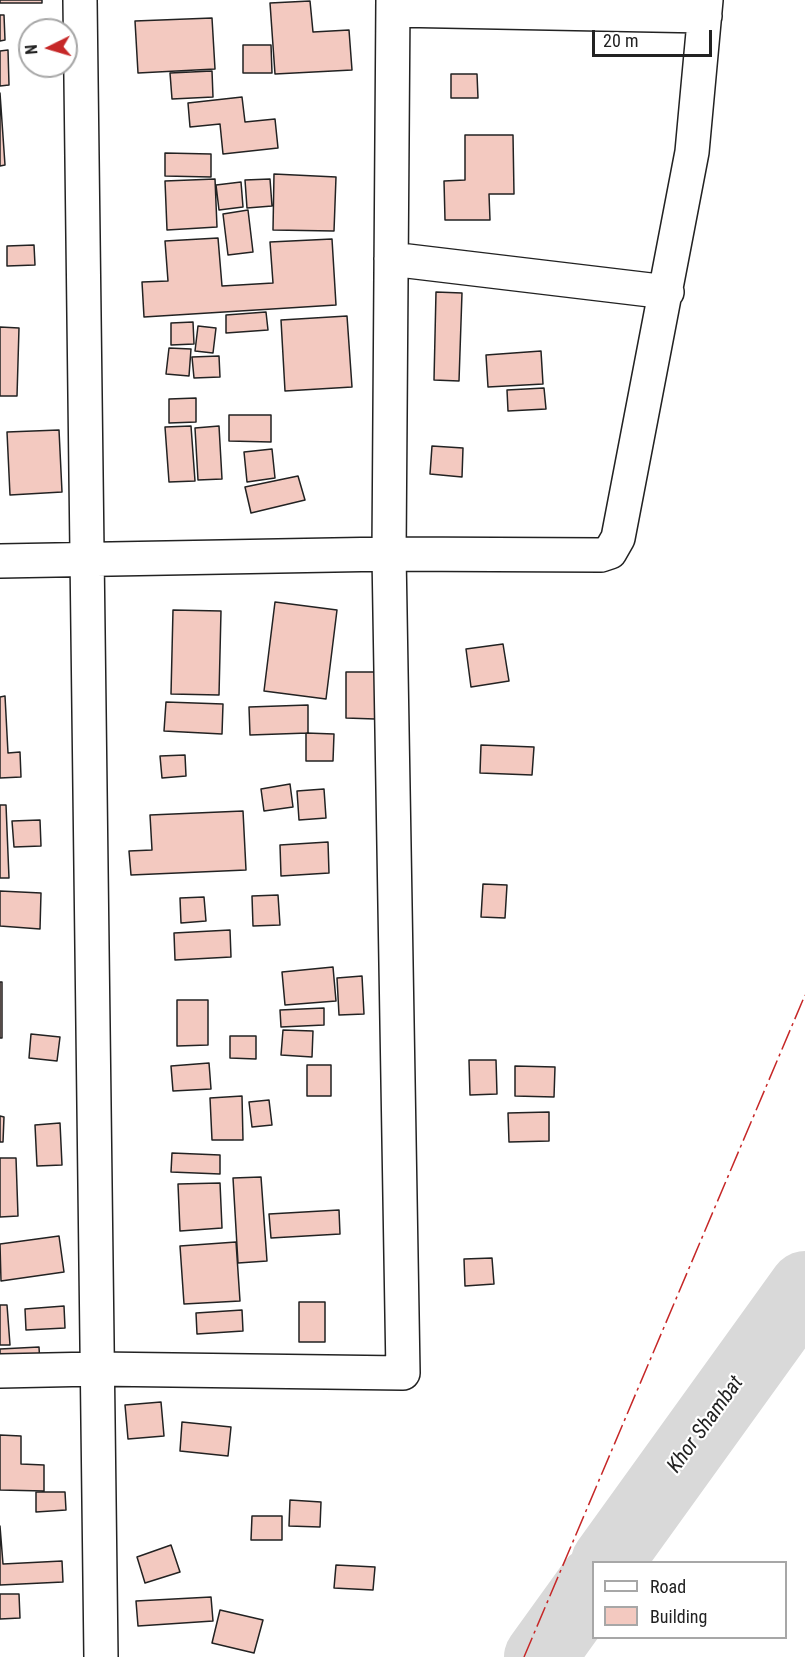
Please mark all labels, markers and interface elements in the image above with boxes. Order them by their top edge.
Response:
north arrow [18,18,78,78]
scale bar [595,18,715,56]
text: 20 m [603,30,638,51]
text: N [22,44,41,55]
water label: Khor Shambat [662,1372,750,1478]
legend [592,1561,787,1639]
text: Road [650,1576,686,1597]
text: Building [650,1606,707,1627]

